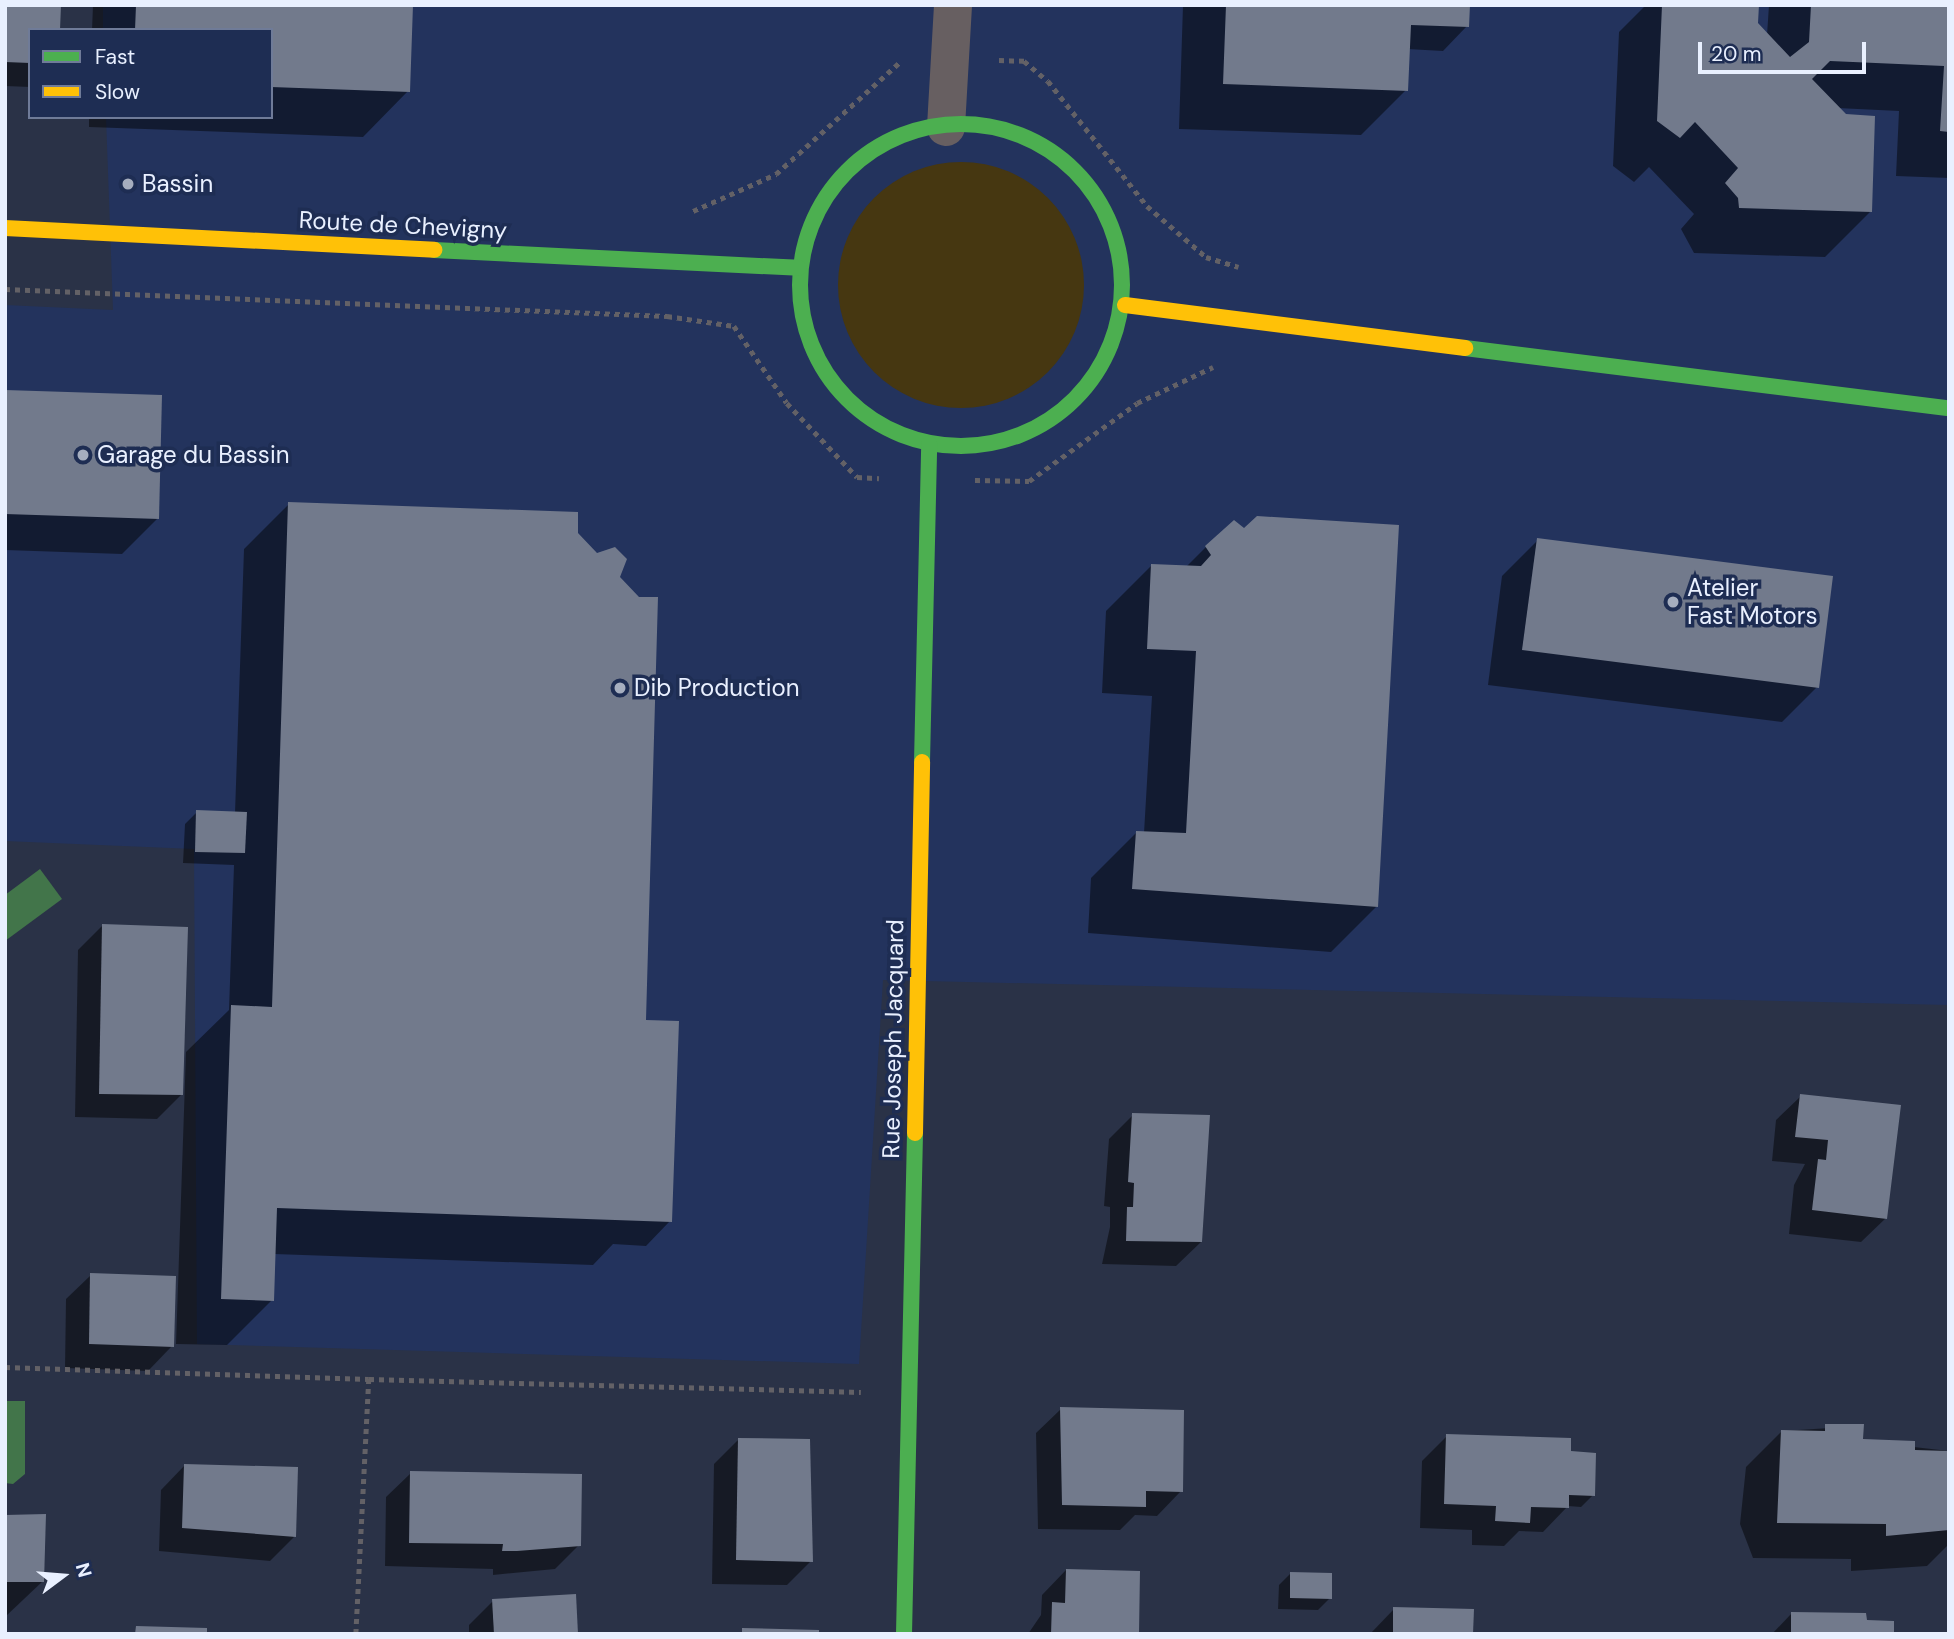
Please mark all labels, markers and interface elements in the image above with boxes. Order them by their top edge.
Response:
legend [28,28,273,119]
scale bar [1702,28,1870,72]
text: 20 m [1711,40,1762,68]
text: Fast [95,43,135,71]
text: Slow [95,78,140,106]
place label: Bassin [142,170,213,198]
marker: Bassin [120,176,136,192]
street label: Route de Chevigny [298,205,508,245]
place label: Garage du Bassin [97,441,289,469]
marker: Garage du Bassin [75,447,91,463]
place label: Atelier Fast Motors [1687,574,1818,630]
marker: Atelier Fast Motors [1665,594,1681,610]
place label: Dib Production [634,674,800,702]
marker: Dib Production [612,680,628,696]
street label: Rue Joseph Jacquard [877,919,909,1159]
north arrow [28,1541,98,1611]
text: N [70,1560,98,1580]

